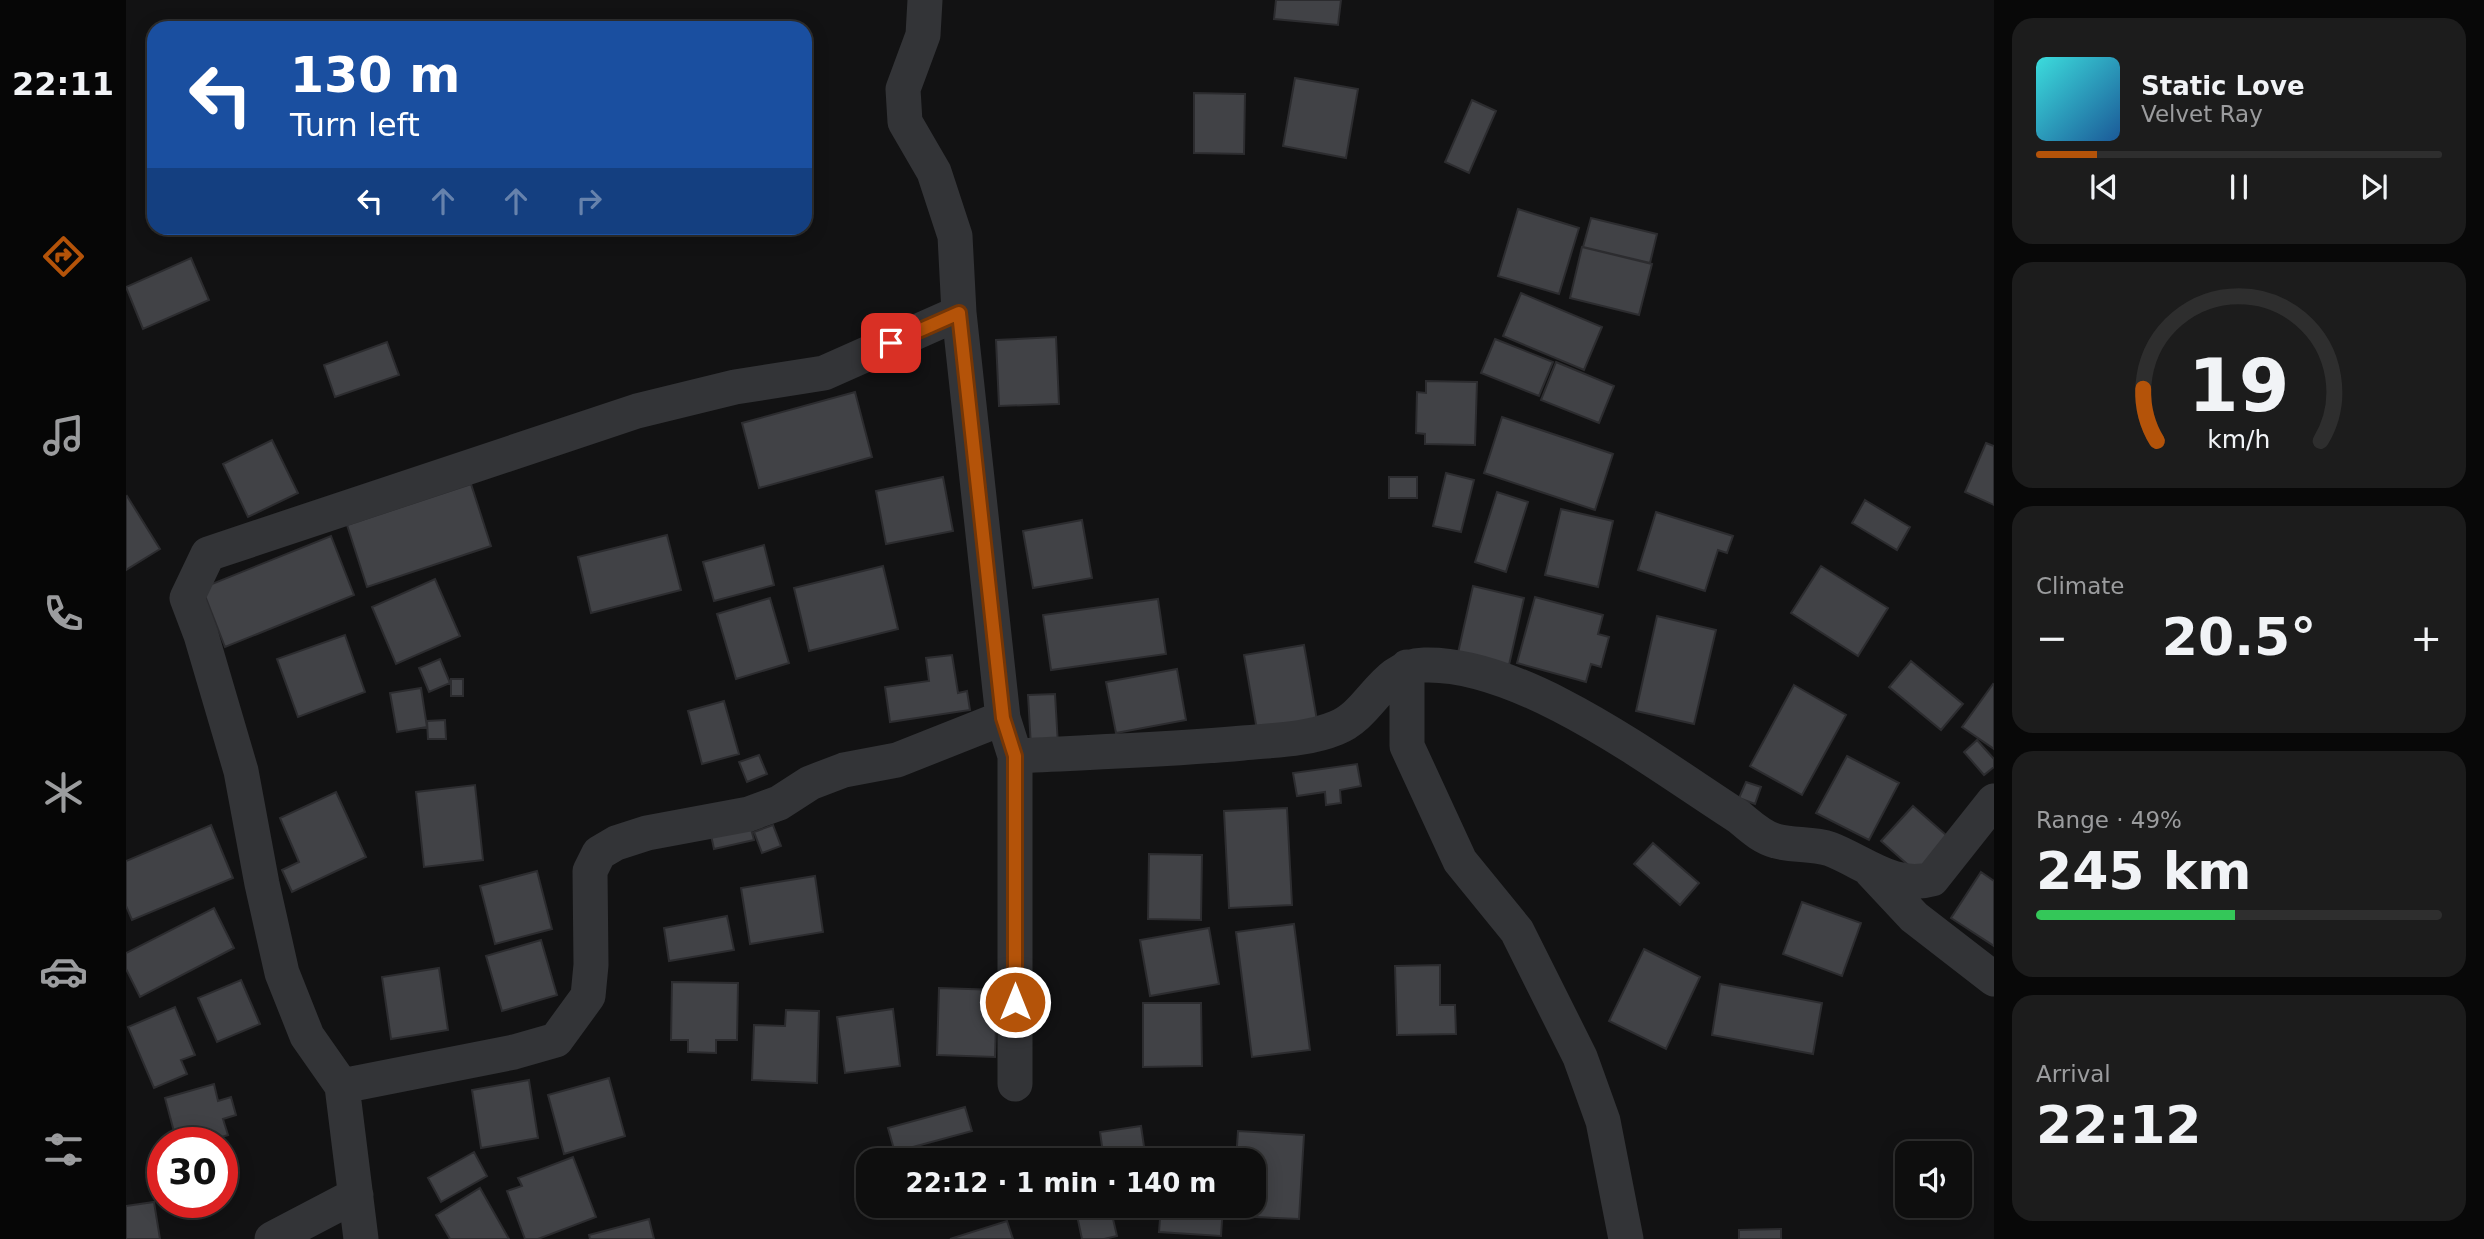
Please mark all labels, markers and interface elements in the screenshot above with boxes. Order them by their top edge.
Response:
text: 130 m [290,47,460,104]
icon: left [175,49,266,140]
text: 22:11 [12,65,114,103]
text: Static Love [2141,71,2305,101]
text: Velvet Ray [2141,101,2263,127]
text: Turn left [290,106,420,144]
icon: previous [2085,168,2123,206]
icon: pause [2220,168,2258,206]
icon: next [2355,168,2393,206]
icon: left [351,182,389,220]
icon: ahead [424,182,462,220]
icon: ahead [497,182,535,220]
icon: right [570,182,608,220]
icon: directions [39,232,88,281]
pin [861,313,921,373]
icon: arrive [872,324,910,362]
text: 19 [2188,344,2290,429]
icon: music [39,411,88,460]
text: km/h [2207,425,2271,454]
text: Climate [2036,573,2125,599]
icon: phone [39,589,88,638]
text: 20.5° [2162,607,2316,667]
text: − [2036,616,2068,660]
text: + [2410,616,2442,660]
icon: climate [39,768,88,817]
text: Range · 49% [2036,807,2182,833]
text: 245 km [2036,841,2251,901]
icon: car [39,947,88,996]
position arrow [978,965,1052,1039]
text: Arrival [2036,1061,2111,1087]
text: 22:12 [2036,1095,2202,1155]
icon: filters [39,1125,88,1174]
speed limit sign: 30 [147,1127,238,1218]
map controls [1895,1141,1972,1218]
button: sound [1895,1141,1972,1218]
text: 22:12 · 1 min · 140 m [906,1168,1216,1198]

